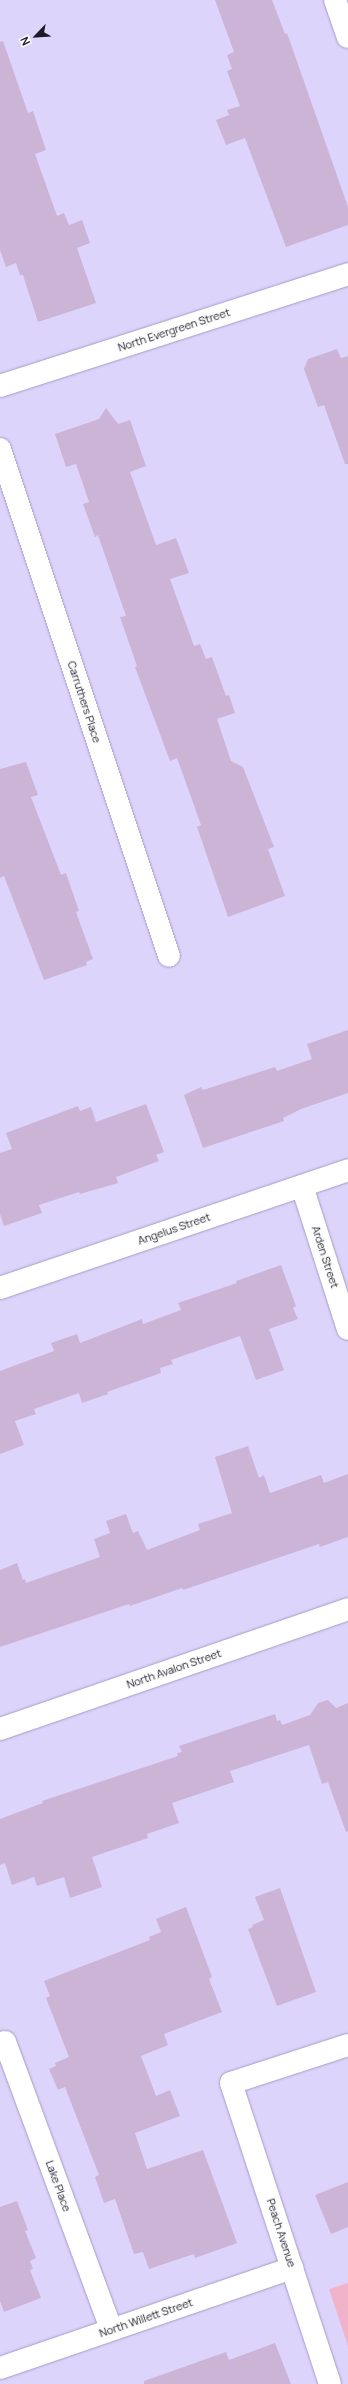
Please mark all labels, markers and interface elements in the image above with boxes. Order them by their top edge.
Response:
north arrow [16,16,56,56]
text: N [16,35,33,48]
street label: North Evergreen Street [116,306,232,354]
street label: Carruthers Place [65,659,103,745]
street label: Angelus Street [136,1210,212,1248]
street label: Arden Street [309,1224,341,1290]
street label: North Avalon Street [125,1647,223,1691]
street label: Lake Place [43,2159,73,2213]
street label: Peach Avenue [264,2197,298,2269]
street label: North Willett Street [98,2296,194,2340]

